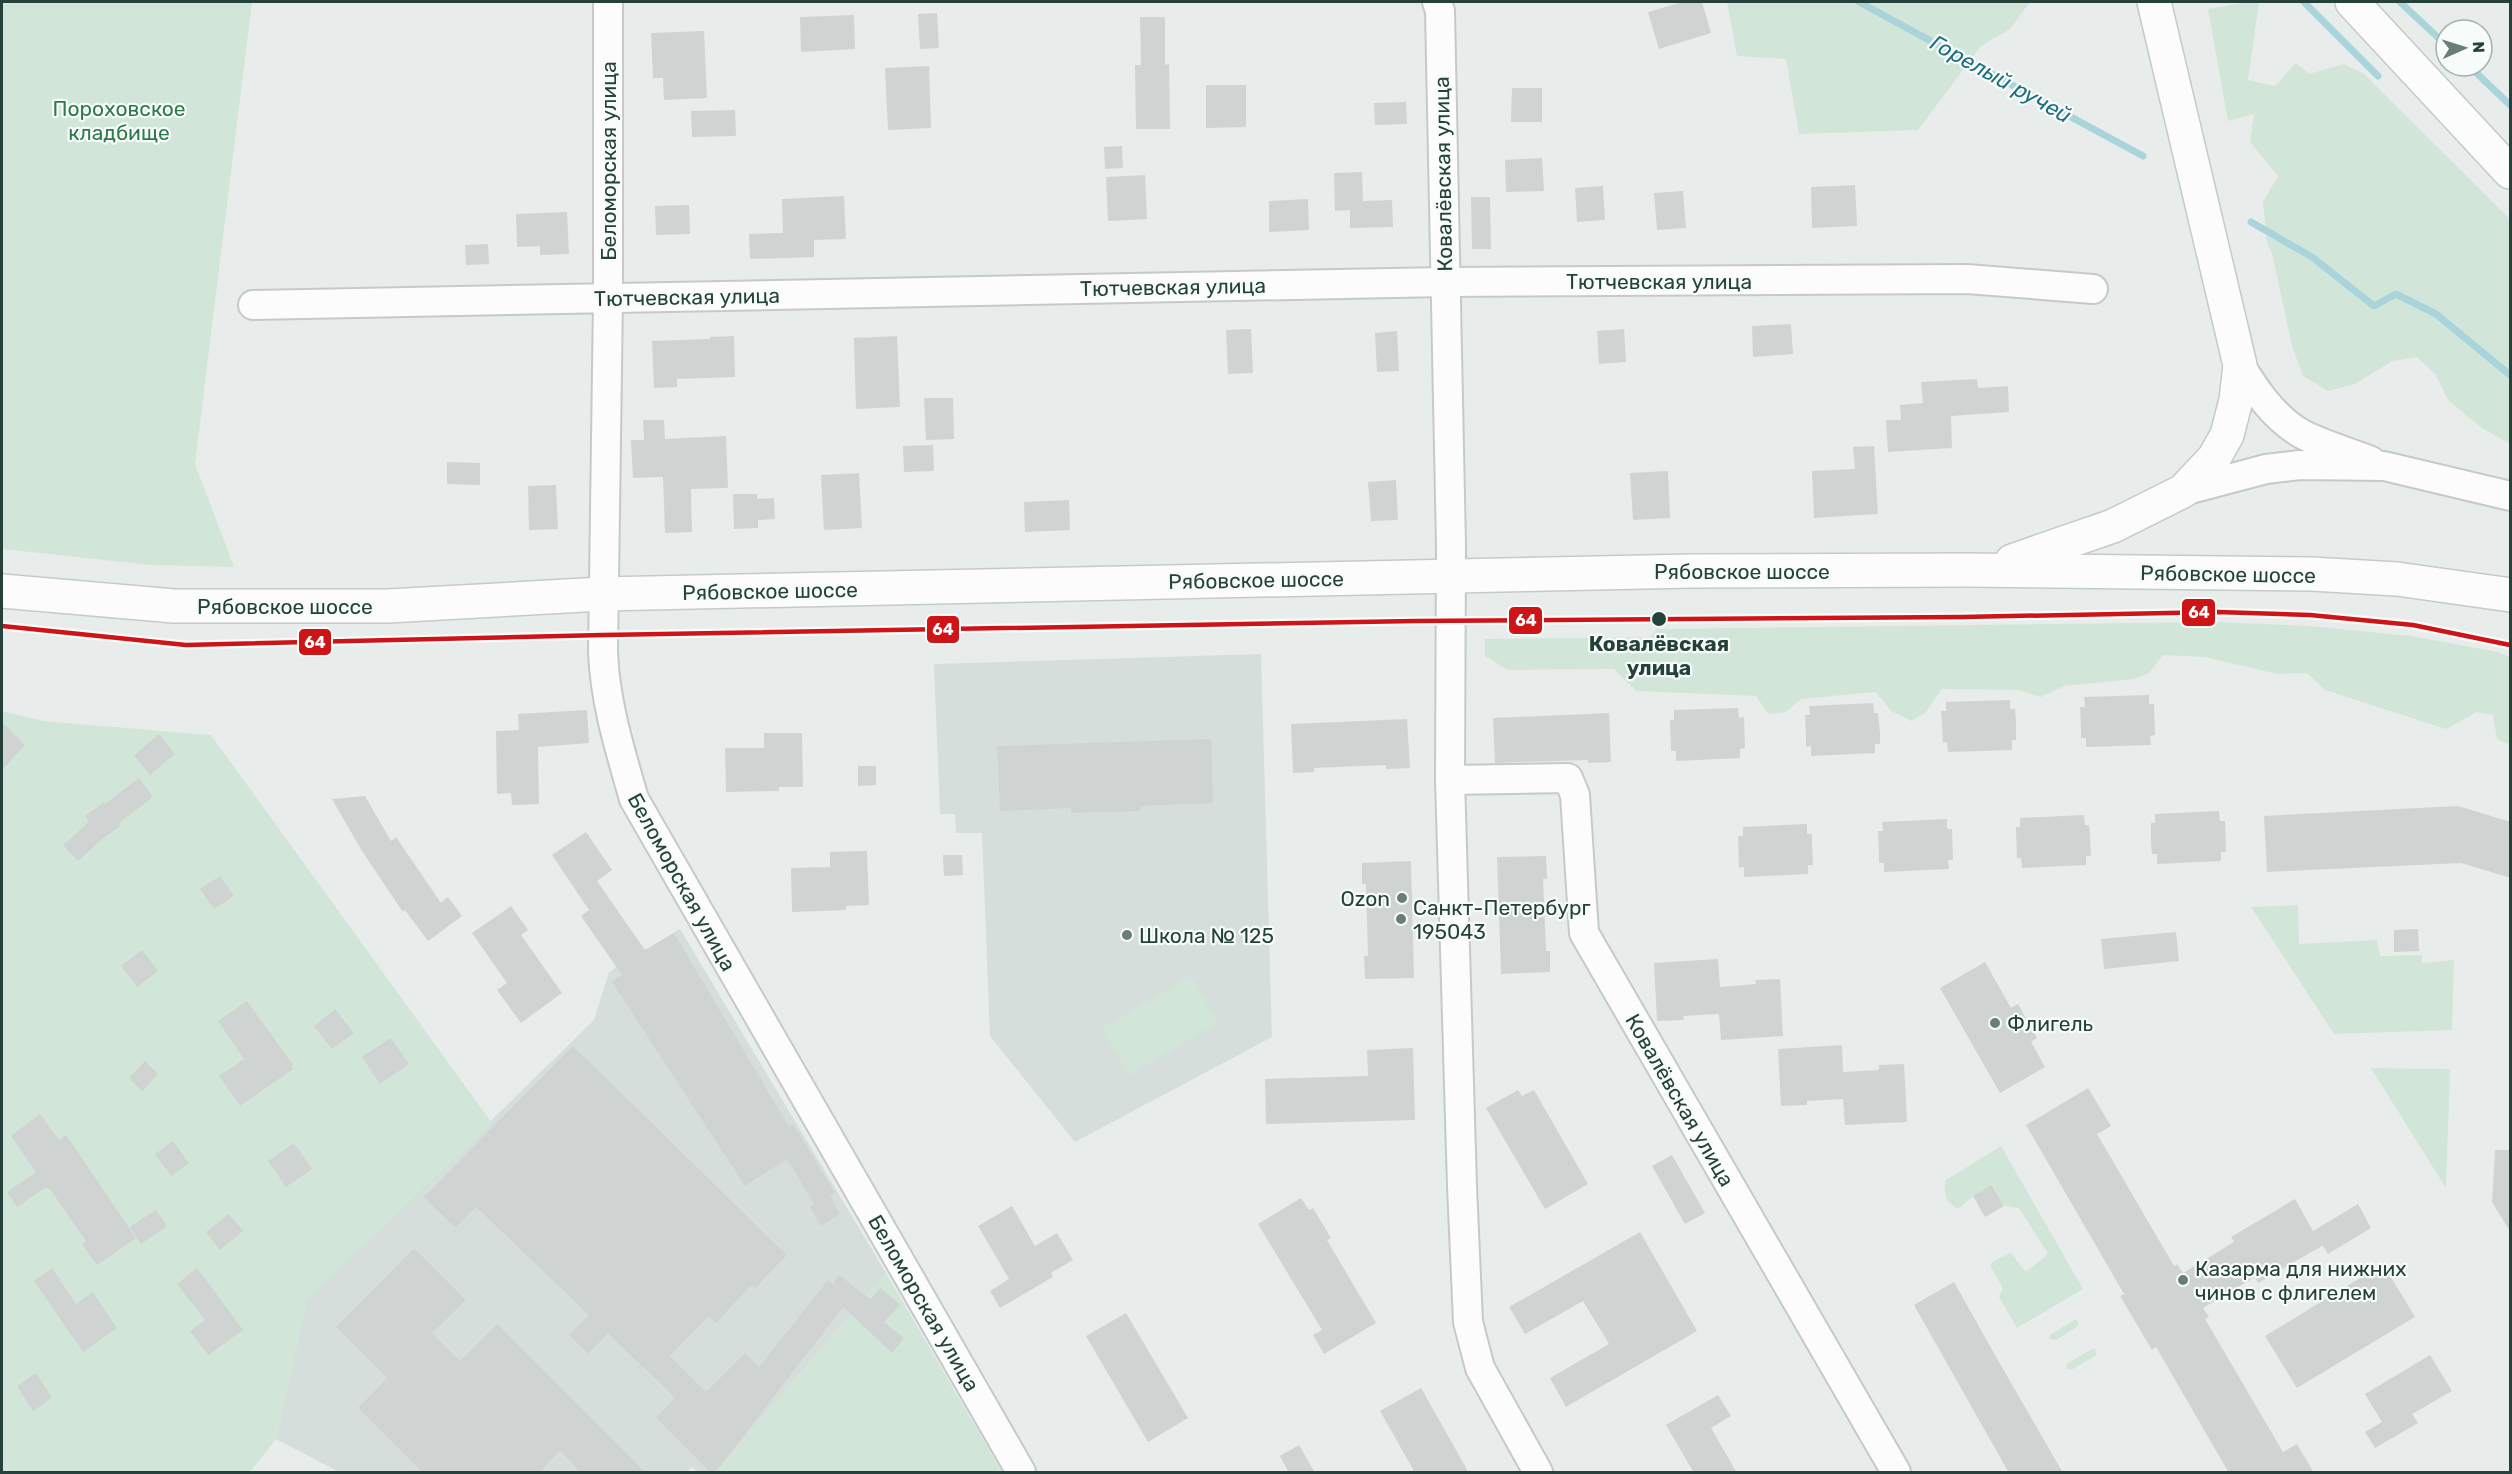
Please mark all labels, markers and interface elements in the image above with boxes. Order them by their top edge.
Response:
north arrow [2434,18,2494,78]
water label: Горелый ручей [1926,29,2076,129]
text: N [2469,41,2488,53]
street label: Беломорская улица [596,61,621,261]
street label: Ковалёвская улица [1429,76,1457,272]
park label: Пороховское кладбище [53,96,185,145]
street label: Тютчевская улица [1566,269,1752,294]
street label: Тютчевская улица [1080,273,1266,301]
street label: Тютчевская улица [594,283,780,311]
street label: Рябовское шоссе [1654,559,1830,584]
street label: Рябовское шоссе [2140,560,2316,588]
street label: Рябовское шоссе [1168,566,1344,594]
street label: Рябовское шоссе [682,577,858,605]
street label: Рябовское шоссе [197,594,373,619]
line badge: 64 [2181,598,2216,627]
text: 64 [2188,603,2210,622]
line badge: 64 [1508,606,1543,635]
marker: Ковалёвская улица [1650,610,1668,628]
text: 64 [1515,611,1537,630]
line badge: 64 [926,615,960,644]
text: 64 [932,620,954,639]
line badge: 64 [298,628,332,656]
place label: Ковалёвская улица [1589,631,1729,680]
text: 64 [304,633,326,652]
street label: Беломорская улица [623,789,741,975]
place label: Ozon [1340,886,1390,911]
marker: Ozon [1395,891,1409,905]
place label: Санкт-Петербург 195043 [1413,895,1590,944]
marker: Санкт-Петербург 195043 [1394,912,1408,926]
place label: Школа № 125 [1139,923,1274,948]
marker: Школа № 125 [1120,928,1134,942]
street label: Ковалёвская улица [1620,1009,1740,1191]
place label: Флигель [2007,1011,2093,1036]
marker: Флигель [1988,1016,2002,1030]
street label: Беломорская улица [863,1210,985,1396]
place label: Казарма для нижних чинов с флигелем [2195,1256,2407,1305]
marker: Казарма для нижних чинов с флигелем [2176,1273,2190,1287]

